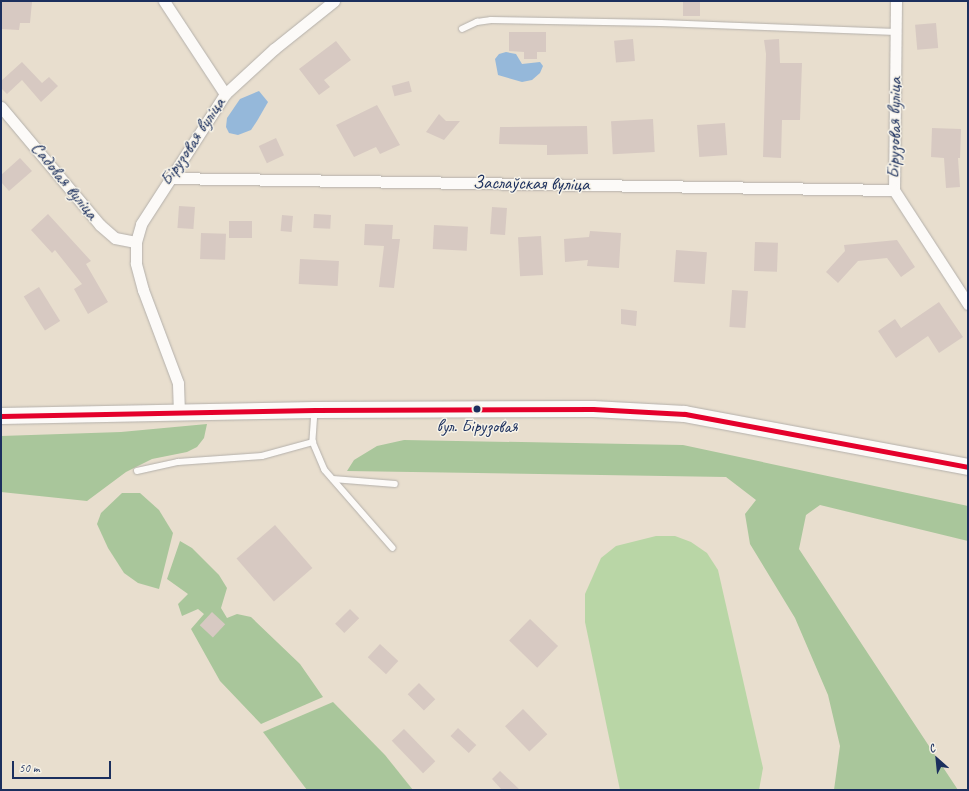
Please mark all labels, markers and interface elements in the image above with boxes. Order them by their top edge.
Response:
street label: Бірузовая вуліца [883,77,907,179]
street label: Бірузовая вуліца [155,94,231,190]
street label: Садовая вуліца [26,138,102,224]
street label: Заслаўская вуліца [473,172,589,196]
marker: вул. Бірузовая [472,404,482,414]
place label: вул. Бірузовая [437,415,517,437]
north arrow [917,739,957,779]
text: С [926,741,937,756]
scale bar [14,753,113,779]
text: 50 m [19,760,39,776]

